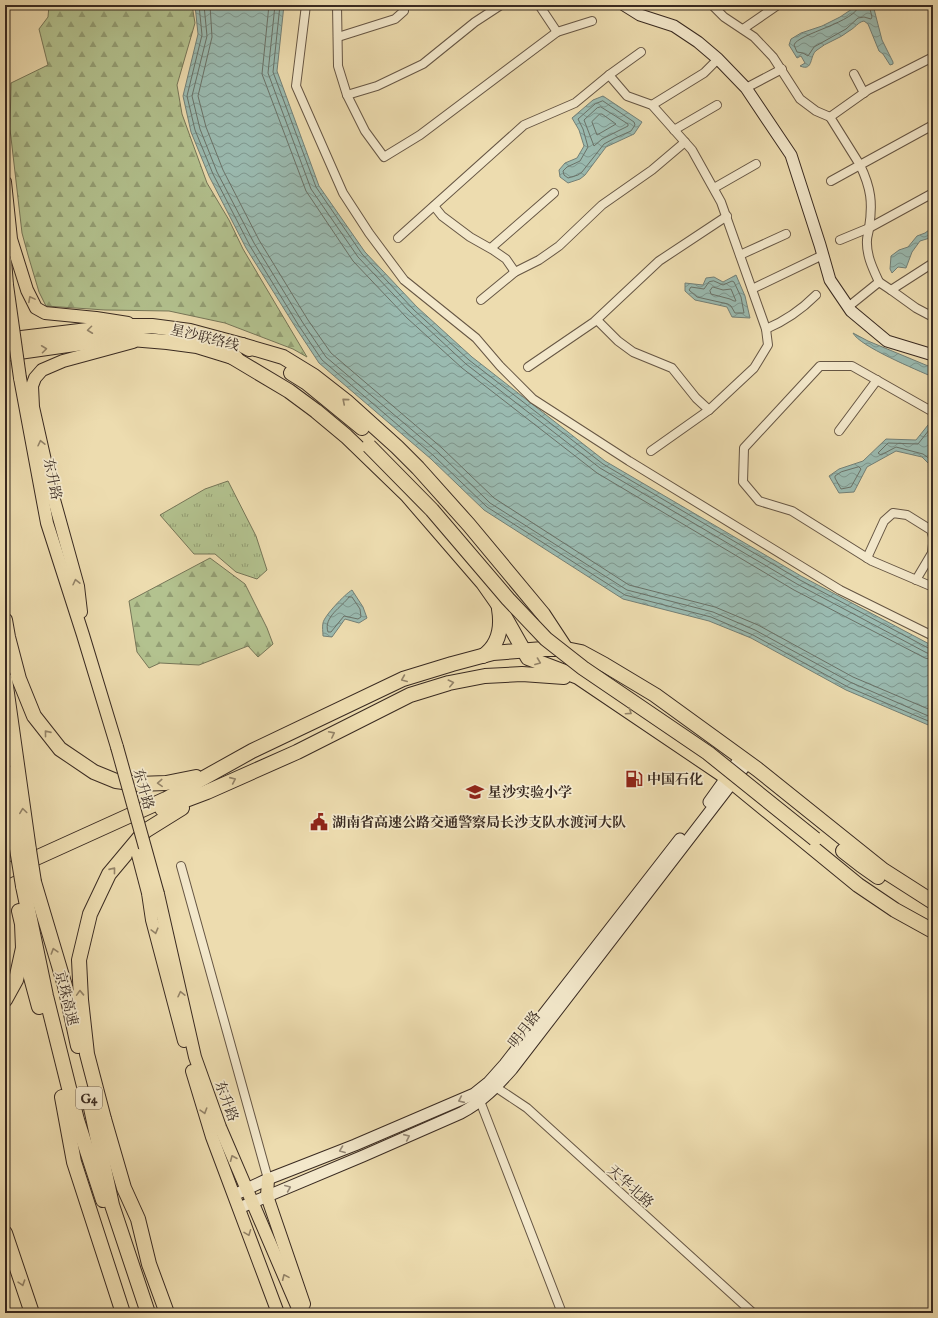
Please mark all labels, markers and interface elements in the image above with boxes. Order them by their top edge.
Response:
one-way arrow [29,296,36,303]
street label: 星沙联络线 [169,321,241,355]
one-way arrow [87,325,93,334]
one-way arrow [41,345,47,354]
one-way arrow [343,398,350,405]
one-way arrow [37,440,45,446]
street label: 东升路 [39,457,65,502]
one-way arrow [73,579,81,586]
one-way arrow [535,658,542,666]
one-way arrow [400,674,408,682]
one-way arrow [447,679,454,687]
one-way arrow [625,707,632,715]
one-way arrow [45,730,52,737]
one-way arrow [328,731,335,739]
street label: 东升路 [129,767,157,812]
fuel station icon: 中国石化 [624,769,644,789]
place label: 中国石化 [647,771,703,789]
one-way arrow [230,777,237,785]
one-way arrow [157,779,163,788]
school or university icon: 星沙实验小学 [465,782,485,802]
place label: 星沙实验小学 [488,784,572,802]
one-way arrow [19,808,28,814]
public building icon: 湖南省高速公路交通警察局长沙支队水渡河大队 [309,812,329,832]
place label: 湖南省高速公路交通警察局长沙支队水渡河大队 [332,814,626,832]
one-way arrow [108,867,115,874]
one-way arrow [150,928,159,935]
one-way arrow [51,947,59,954]
street label: 京珠高速 [51,969,82,1028]
one-way arrow [76,990,85,996]
one-way arrow [177,991,185,998]
street label: 明月路 [505,1008,545,1052]
street label: 东升路 [210,1079,242,1124]
road number: G4 [76,1087,102,1109]
one-way arrow [458,1095,466,1103]
one-way arrow [199,1107,208,1114]
one-way arrow [404,1133,411,1141]
one-way arrow [338,1146,345,1154]
one-way arrow [230,1155,238,1162]
street label: 天华北路 [604,1161,657,1212]
one-way arrow [284,1184,291,1192]
one-way arrow [244,1229,252,1236]
one-way arrow [281,1274,289,1281]
one-way arrow [17,1279,26,1286]

